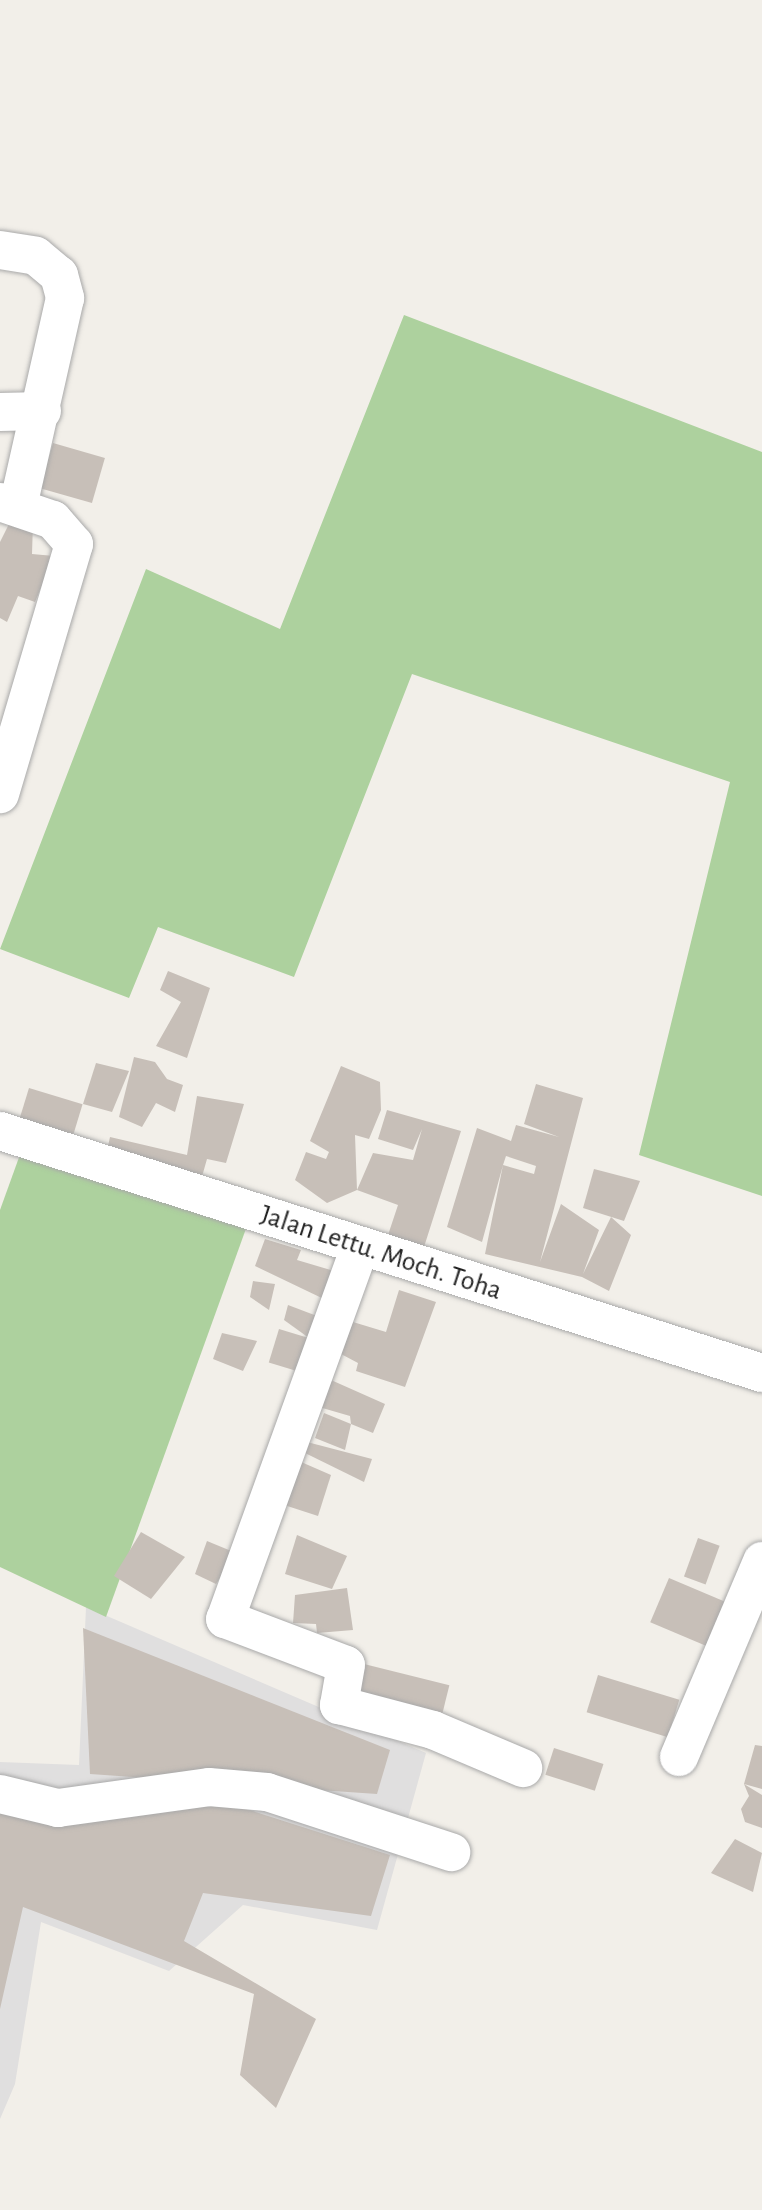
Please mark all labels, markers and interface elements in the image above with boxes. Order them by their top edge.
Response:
street label: Jalan Lettu. Moch. Toha [256,1198,506,1308]

